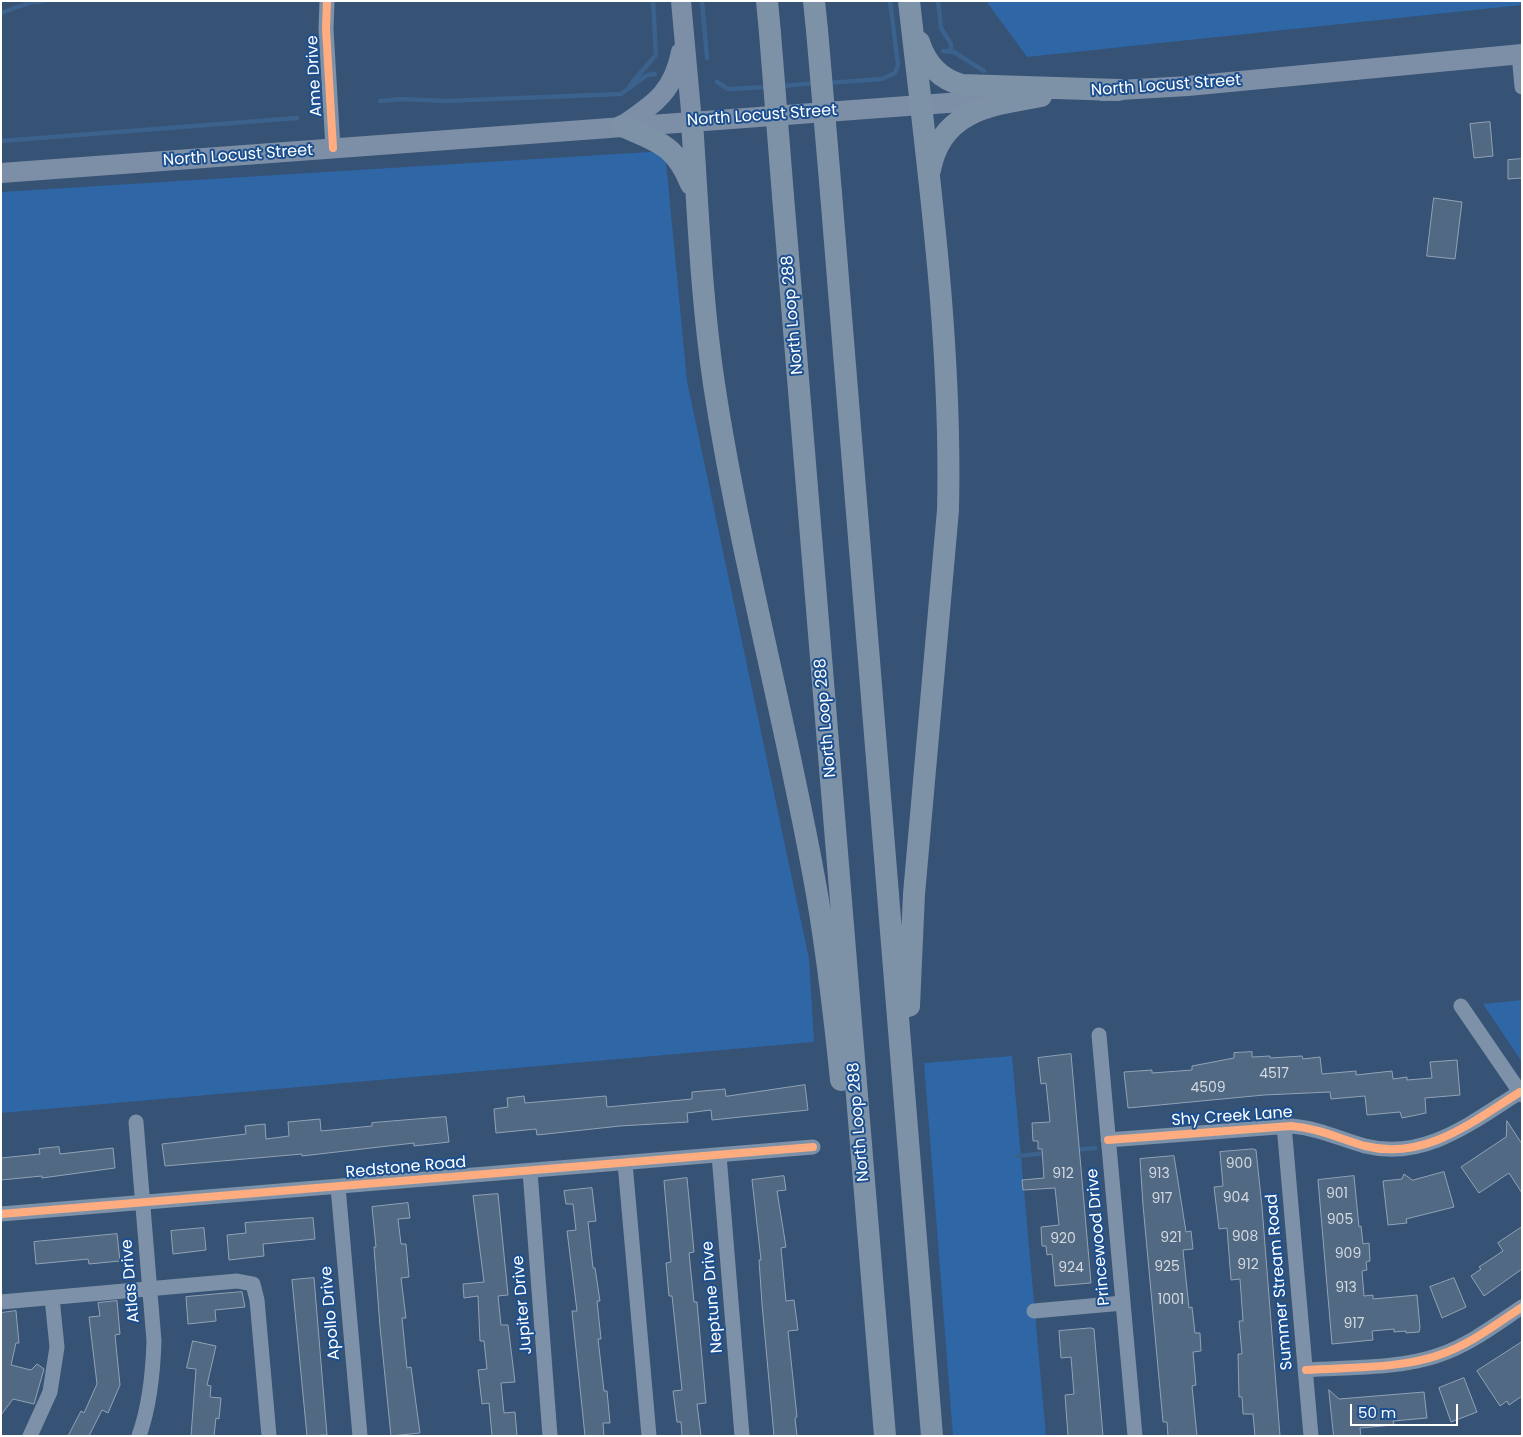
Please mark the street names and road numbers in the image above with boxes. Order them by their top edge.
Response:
street label: Ame Drive [303,35,327,117]
street label: North Locust Street [1090,71,1242,101]
street label: North Locust Street [686,101,838,131]
street label: North Locust Street [162,141,314,171]
street label: North Loop 288 [778,255,808,375]
street label: North Loop 288 [811,658,841,778]
street label: North Loop 288 [844,1062,874,1182]
street label: Shy Creek Lane [1171,1103,1293,1131]
street label: Redstone Road [345,1153,467,1183]
street label: Princewood Drive [1083,1168,1115,1306]
street label: Summer Stream Road [1263,1193,1297,1371]
street label: Atlas Drive [118,1238,144,1324]
street label: Neptune Drive [699,1240,727,1354]
street label: Jupiter Drive [509,1255,537,1355]
street label: Apollo Drive [317,1265,345,1361]

